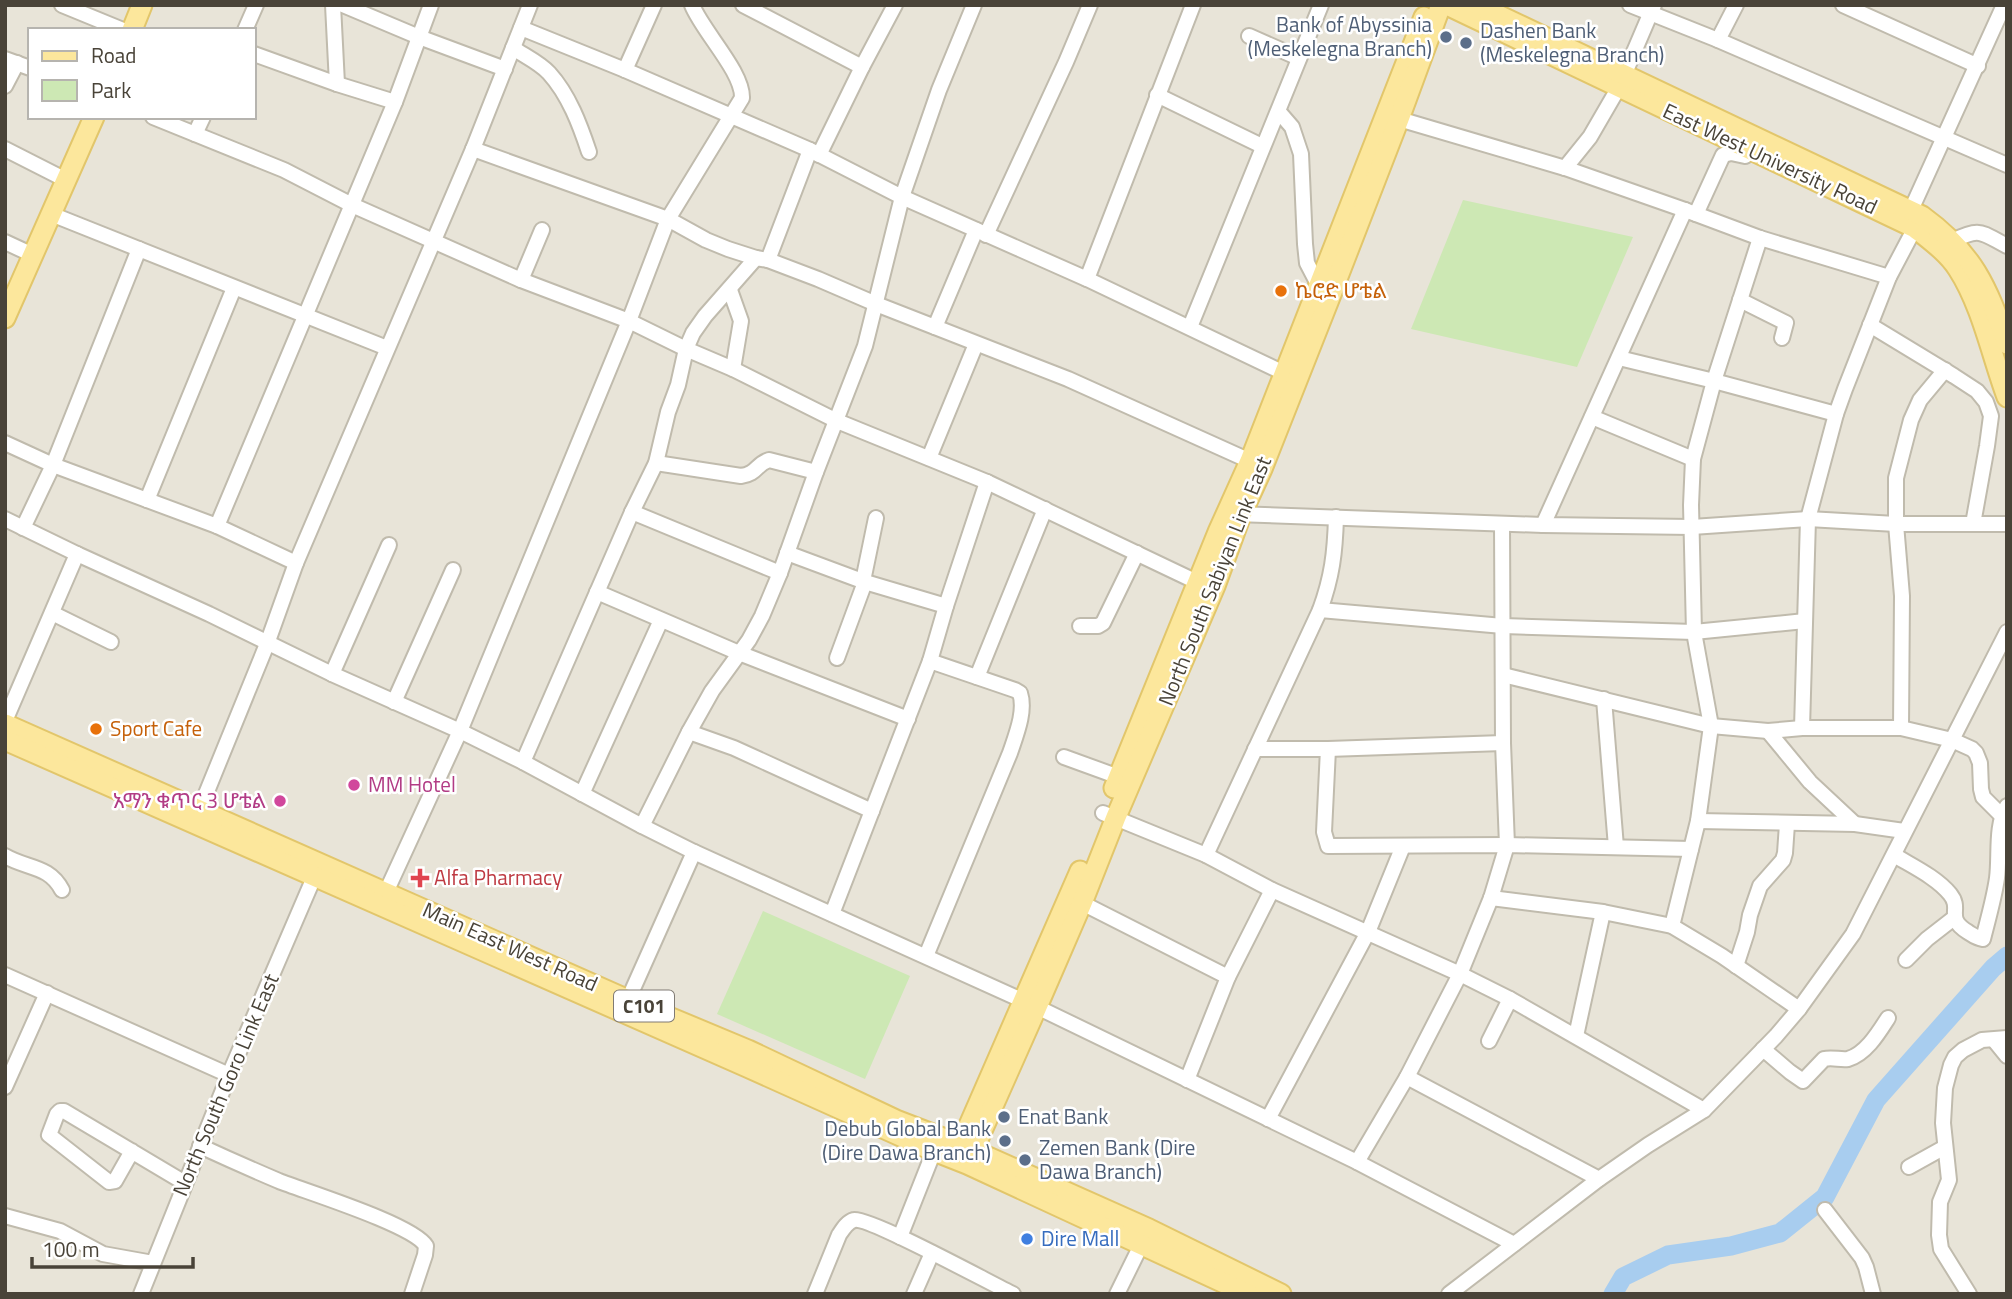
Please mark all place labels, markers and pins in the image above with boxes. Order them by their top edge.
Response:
place label: Bank of Abyssinia (Meskelegna Branch) [1248,8,1432,64]
place label: Dashen Bank (Meskelegna Branch) [1480,14,1664,70]
marker: Bank of Abyssinia (Meskelegna Branch) [1438,29,1454,45]
marker: Dashen Bank (Meskelegna Branch) [1458,35,1474,51]
place label: ኬሮድ ሆቴል [1295,274,1387,306]
marker: ኬሮድ ሆቴል [1273,283,1289,299]
place label: Sport Cafe [110,712,202,744]
marker: Sport Cafe [88,721,104,737]
place label: MM Hotel [368,768,456,800]
marker: MM Hotel [346,777,362,793]
place label: አማን ቁጥር 3 ሆቴል [113,784,266,816]
marker: አማን ቁጥር 3 ሆቴል [272,793,288,809]
place label: Alfa Pharmacy [434,861,562,893]
marker: Alfa Pharmacy [412,870,428,886]
place label: Enat Bank [1018,1100,1108,1132]
marker: Enat Bank [996,1109,1012,1125]
place label: Debub Global Bank (Dire Dawa Branch) [822,1112,991,1168]
place label: Zemen Bank (Dire Dawa Branch) [1039,1131,1195,1187]
marker: Debub Global Bank (Dire Dawa Branch) [997,1133,1013,1149]
marker: Zemen Bank (Dire Dawa Branch) [1017,1152,1033,1168]
place label: Dire Mall [1041,1222,1119,1254]
marker: Dire Mall [1019,1231,1035,1247]

